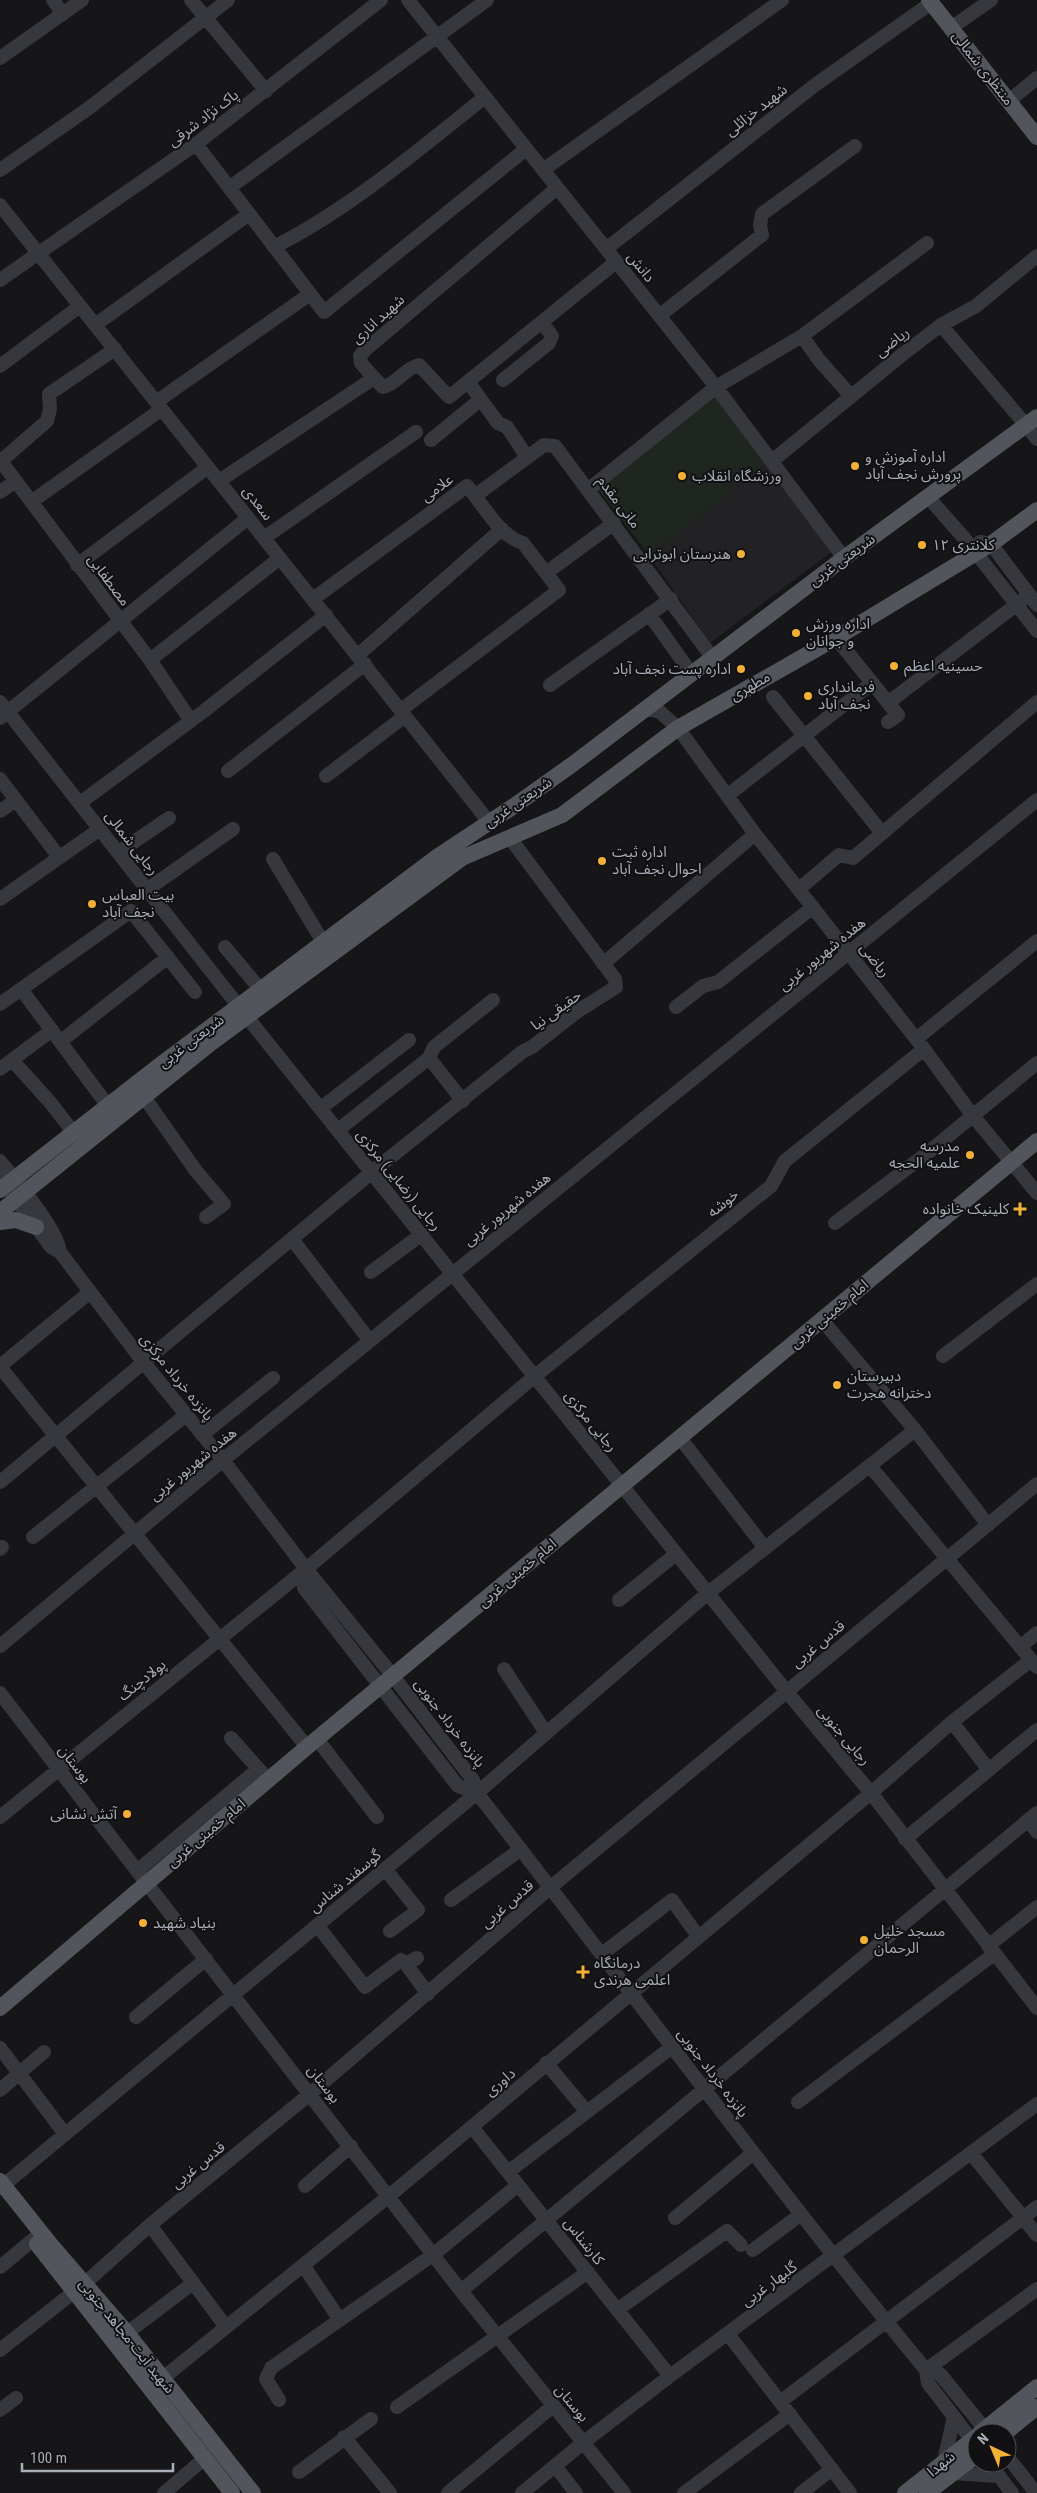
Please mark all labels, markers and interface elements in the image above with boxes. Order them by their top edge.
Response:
street label: منتظری شمالی [948,27,1018,109]
street label: شهید خزائلی [721,80,791,140]
street label: پاک نژاد شرقی [164,85,243,151]
street label: دانش [623,248,659,286]
street label: شهید اناری [348,290,408,348]
street label: ریاضی [871,323,913,361]
place label: اداره آموزش و پرورش نجف آباد [865,448,961,484]
marker: اداره آموزش و پرورش نجف آباد [849,460,861,472]
place label: ورزشگاه انقلاب [692,467,781,485]
street label: علامی [417,470,457,506]
marker: ورزشگاه انقلاب [676,470,688,482]
street label: مانی مقدم [592,472,645,533]
street label: سعدی [239,482,277,524]
street label: شریعتی غربی [805,530,879,590]
place label: کلانتری ۱۲ [932,536,996,554]
marker: کلانتری ۱۲ [916,539,928,551]
place label: هنرستان ابوترابی [633,545,731,563]
marker: هنرستان ابوترابی [735,548,747,560]
street label: مصطفایی [84,551,134,609]
place label: اداره ورزش و جوانان [806,615,870,650]
marker: اداره ورزش و جوانان [790,627,802,639]
place label: حسینیه اعظم [904,657,983,677]
place label: اداره پست نجف آباد [613,660,731,679]
marker: حسینیه اعظم [888,660,900,672]
marker: اداره پست نجف آباد [735,663,747,675]
street label: مطهری [727,667,773,705]
place label: فرمانداری نجف آباد [818,678,875,713]
marker: فرمانداری نجف آباد [802,690,814,702]
street label: شریعتی غربی [481,773,555,831]
street label: رجایی شمالی [101,807,163,879]
place label: اداره ثبت احوال نجف آباد [612,843,702,878]
marker: اداره ثبت احوال نجف آباد [596,855,608,867]
place label: بیت العباس نجف آباد [102,886,174,921]
marker: بیت العباس نجف آباد [86,898,98,910]
street label: هفده شهریور غربی [775,913,869,995]
street label: ریاضی [856,939,894,981]
street label: حقیقی نیا [527,986,585,1034]
street label: شریعتی غربی [155,1010,228,1072]
street label: رجایی (رضایی) مرکزی [353,1126,445,1234]
place label: مدرسه علمیه الحجه [889,1137,960,1172]
marker: مدرسه علمیه الحجه [964,1149,976,1161]
street label: هفده شهریور غربی [460,1168,554,1250]
street label: خوشه [704,1185,742,1221]
place label: کلینیک خانواده [923,1200,1010,1218]
marker: کلینیک خانواده [1013,1202,1027,1216]
street label: امام خمینی غربی [786,1276,873,1354]
street label: پانزده خرداد مرکزی [135,1330,218,1425]
place label: دبیرستان دخترانه هجرت [847,1367,932,1402]
marker: دبیرستان دخترانه هجرت [831,1379,843,1391]
street label: رجایی مرکزی [561,1387,621,1455]
street label: هفده شهریور غربی [146,1423,240,1505]
street label: امام خمینی غربی [474,1535,561,1613]
street label: قدس غربی [788,1616,849,1672]
street label: پولادچنگ [115,1655,170,1706]
street label: پانزده خرداد جنوبی [410,1675,489,1772]
street label: رجایی جنوبی [814,1701,874,1769]
street label: بوستان [55,1741,95,1787]
street label: امام خمینی غربی [163,1795,250,1873]
place label: آتش نشانی [50,1805,118,1823]
marker: آتش نشانی [121,1808,133,1820]
street label: گوسفند شناس [305,1845,385,1916]
street label: قدس غربی [477,1876,537,1932]
place label: بنیاد شهید [153,1914,216,1932]
marker: بنیاد شهید [137,1917,149,1929]
place label: مسجد خلیل الرحمان [874,1922,945,1957]
marker: مسجد خلیل الرحمان [858,1934,870,1946]
place label: درمانگاه اعلمی هرندی [594,1954,670,1989]
marker: درمانگاه اعلمی هرندی [576,1965,590,1979]
street label: پانزده خرداد جنوبی [673,2025,752,2122]
street label: بوستان [304,2061,344,2107]
street label: داوری [481,2064,519,2100]
street label: قدس غربی [167,2138,229,2192]
street label: کارشناس [560,2214,609,2269]
street label: گلبهار غربی [737,2257,801,2310]
street label: شهید آیت-مجاهد جنوبی [75,2275,179,2397]
street label: بوستان [551,2381,593,2425]
north arrow [967,2423,1017,2473]
text: N [974,2430,992,2447]
scale bar [22,2440,174,2472]
street label: شهدا [923,2447,959,2481]
text: 100 m [30,2449,67,2467]

